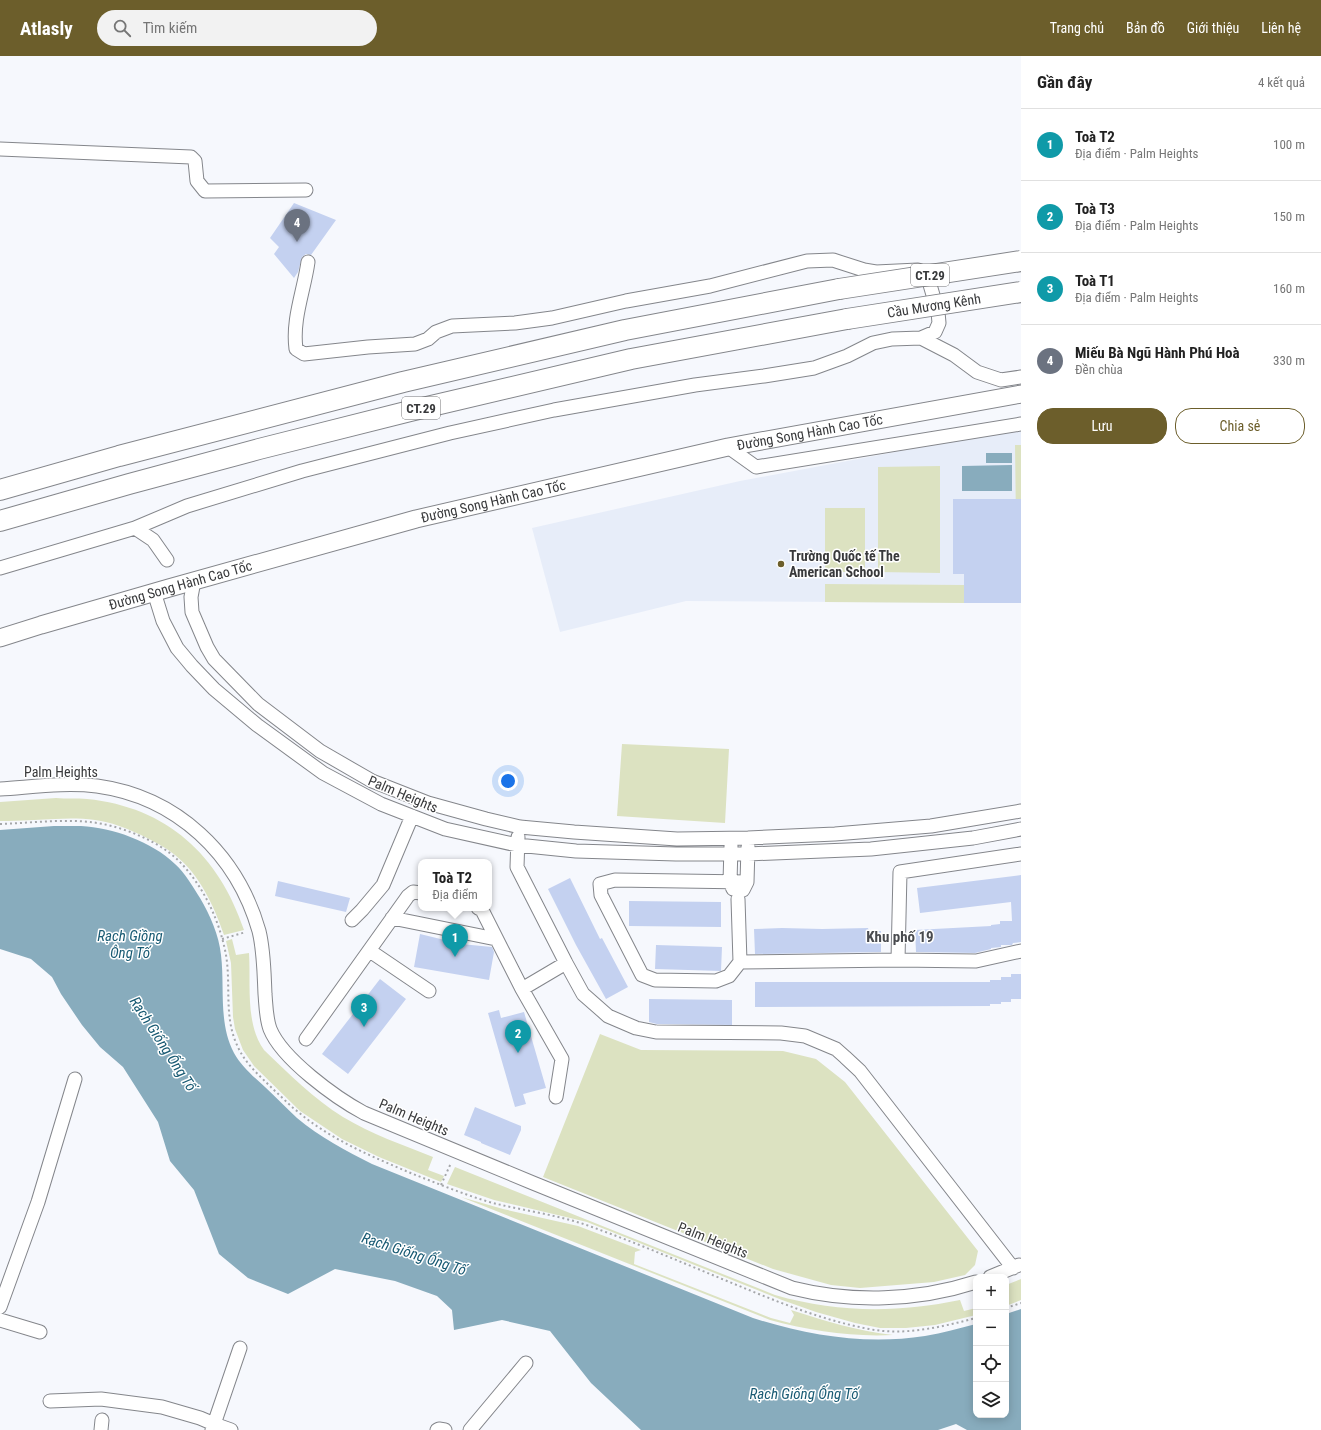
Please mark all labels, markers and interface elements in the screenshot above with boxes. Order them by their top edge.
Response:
search box [97,10,377,46]
text: Atlasly [20,17,73,40]
icon: search [111,17,133,39]
text: Tìm kiếm [143,19,197,37]
text: Trang chủ [1050,20,1104,36]
text: Bản đồ [1126,20,1165,36]
text: Giới thiệu [1187,20,1239,36]
text: Liên hệ [1261,20,1301,36]
text: Gần đây [1037,72,1092,92]
text: 4 kết quả [1258,75,1305,90]
text: Toà T2 [1075,128,1115,146]
text: 1 [1047,137,1053,152]
text: 100 m [1273,137,1305,152]
text: Địa điểm · Palm Heights [1075,146,1198,161]
text: Toà T3 [1075,200,1115,218]
pin: 4 [284,209,310,242]
text: 2 [1047,209,1053,224]
text: 150 m [1273,209,1305,224]
text: Địa điểm · Palm Heights [1075,218,1198,233]
road number: CT.29 [911,264,949,286]
text: Toà T1 [1075,272,1115,290]
text: 3 [1047,281,1053,296]
text: 160 m [1273,281,1305,296]
street label: Cầu Mương Kênh [886,290,982,321]
text: Địa điểm · Palm Heights [1075,290,1198,305]
text: Miếu Bà Ngũ Hành Phú Hoà [1075,344,1240,362]
text: 4 [1047,353,1053,368]
text: 330 m [1273,353,1305,368]
text: Đền chùa [1075,362,1123,377]
road number: CT.29 [402,397,440,419]
button: Lưu [1037,408,1167,444]
button: Chia sẻ [1175,408,1305,444]
street label: Đường Song Hành Cao Tốc [736,411,884,453]
street label: Đường Song Hành Cao Tốc [419,477,567,526]
place label: Trường Quốc tế The American School [789,548,900,580]
street label: Đường Song Hành Cao Tốc [107,557,254,613]
marker: Trường Quốc tế The American School [776,559,786,569]
street label: Palm Heights [24,764,98,780]
your location [498,771,518,791]
street label: Palm Heights [366,772,440,816]
popup [418,859,492,911]
text: Toà T2 [432,869,472,887]
text: Địa điểm [432,887,478,902]
pin: 1 [442,924,468,957]
water label: Rạch Giồng Ông Tố [97,927,163,962]
district label: Khu phố 19 [866,928,934,946]
water label: Rạch Giống Ống Tố [126,993,202,1096]
pin: 3 [351,994,377,1027]
pin: 2 [505,1020,531,1053]
street label: Palm Heights [377,1095,451,1139]
street label: Palm Heights [676,1219,750,1261]
water label: Rạch Giống Ống Tố [359,1228,471,1280]
map controls [973,1274,1009,1418]
button: + [973,1274,1009,1310]
button: − [973,1310,1009,1346]
button: locate [973,1346,1009,1382]
button: layers [973,1382,1009,1418]
water label: Rạch Giống Ống Tố [750,1384,860,1403]

